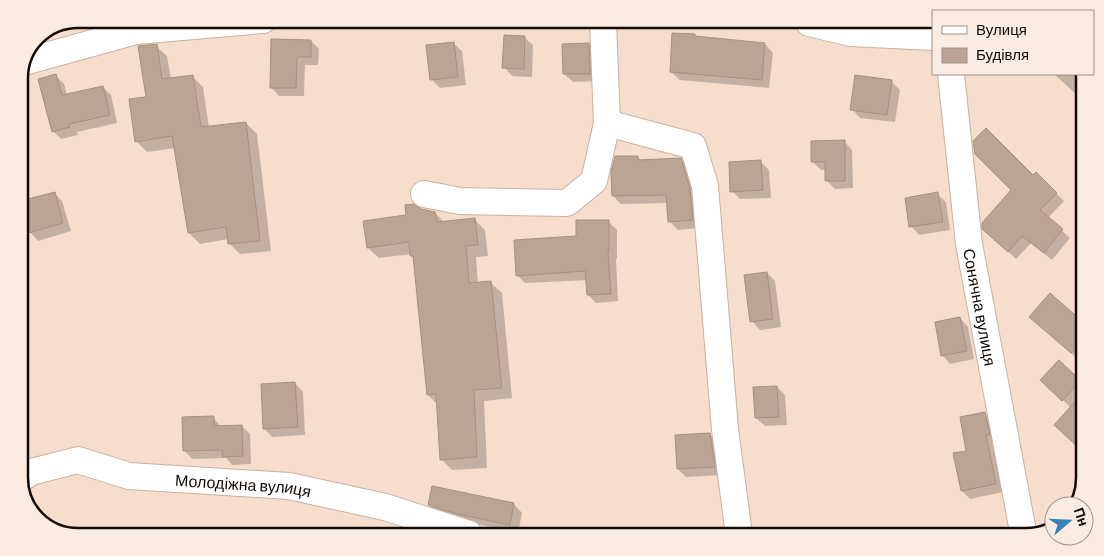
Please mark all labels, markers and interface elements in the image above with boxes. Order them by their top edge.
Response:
legend [932,10,1094,75]
text: Вулиця [976,20,1027,38]
text: Будівля [976,45,1029,63]
street label: Сонячна вулиця [960,247,1001,367]
street label: Молодіжна вулиця [175,469,313,500]
north arrow [1044,496,1094,546]
text: Пн [1071,505,1093,528]

